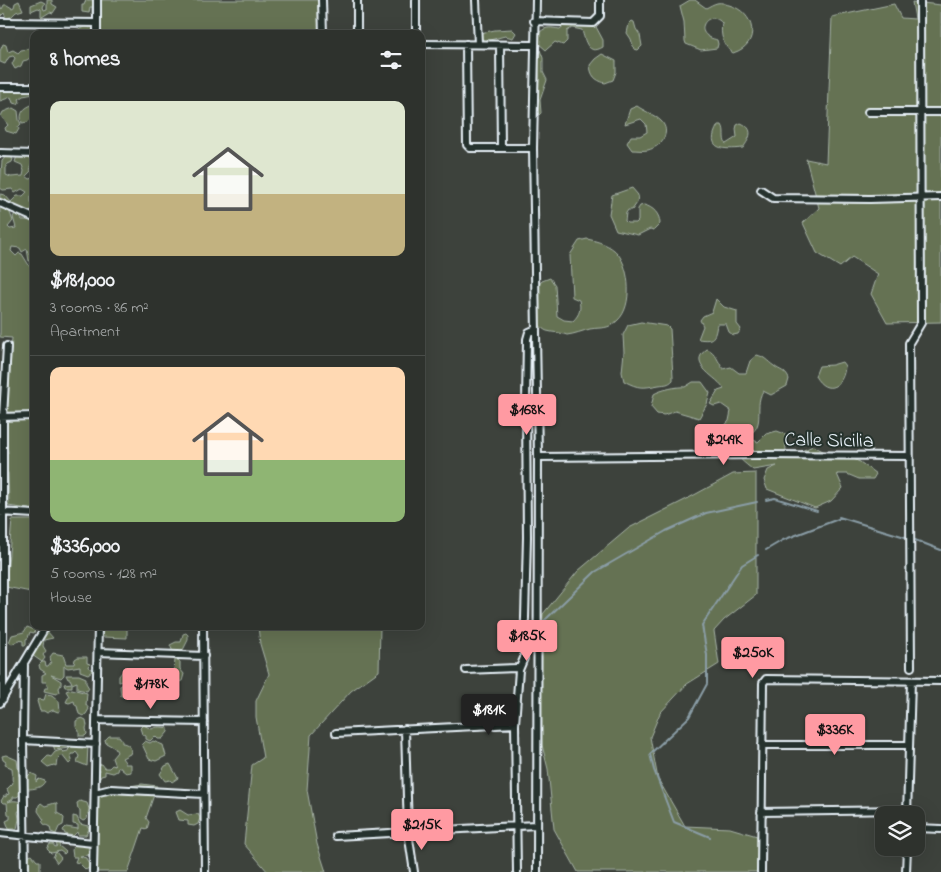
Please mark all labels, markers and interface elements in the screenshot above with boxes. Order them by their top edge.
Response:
text: 8 homes [50,45,120,75]
icon: filters [377,46,405,74]
icon: home [183,134,273,224]
text: $181,000 [50,266,115,296]
text: 3 rooms · 86 m² [50,296,148,320]
text: Apartment [50,320,120,344]
pin: $168K [492,394,562,436]
text: $168K [509,398,545,422]
icon: home [183,399,273,489]
pin: $249K [689,424,759,466]
street label: Calle Sicilia [784,426,874,457]
text: $249K [706,428,742,452]
text: $336,000 [50,532,120,562]
text: 5 rooms · 128 m² [50,562,157,586]
text: House [50,586,92,610]
pin: $185K [492,620,562,662]
text: $185K [508,624,546,648]
pin: $250K [718,636,788,679]
text: $250K [732,641,774,665]
pin: $178K [116,668,186,710]
text: $178K [133,672,169,696]
pin: $181K [454,694,524,736]
text: $181K [472,698,506,722]
pin: $336K [800,714,870,756]
text: $336K [816,718,854,742]
map controls [875,806,925,856]
button: layers [875,806,925,856]
pin: $215K [387,808,457,851]
text: $215K [402,813,442,837]

